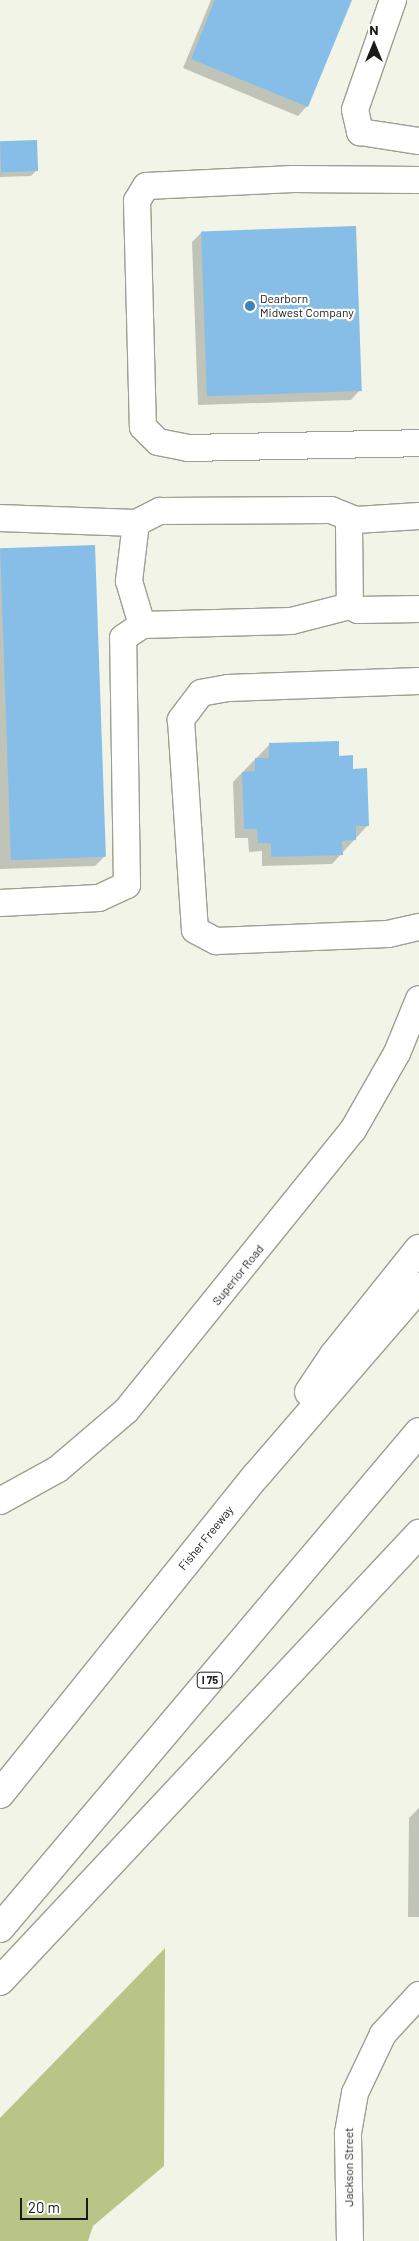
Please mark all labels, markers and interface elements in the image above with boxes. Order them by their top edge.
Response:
north arrow [349,20,399,70]
text: N [369,21,379,38]
place label: Dearborn Midwest Company [260,292,354,320]
marker: Dearborn Midwest Company [244,300,256,312]
street label: Superior Road [209,1242,267,1308]
street label: Fisher Freeway [176,1503,236,1573]
road number: I 75 [196,1672,224,1688]
street label: Jackson Street [342,2127,356,2207]
scale bar [22,2188,90,2220]
text: 20 m [28,2198,60,2216]

